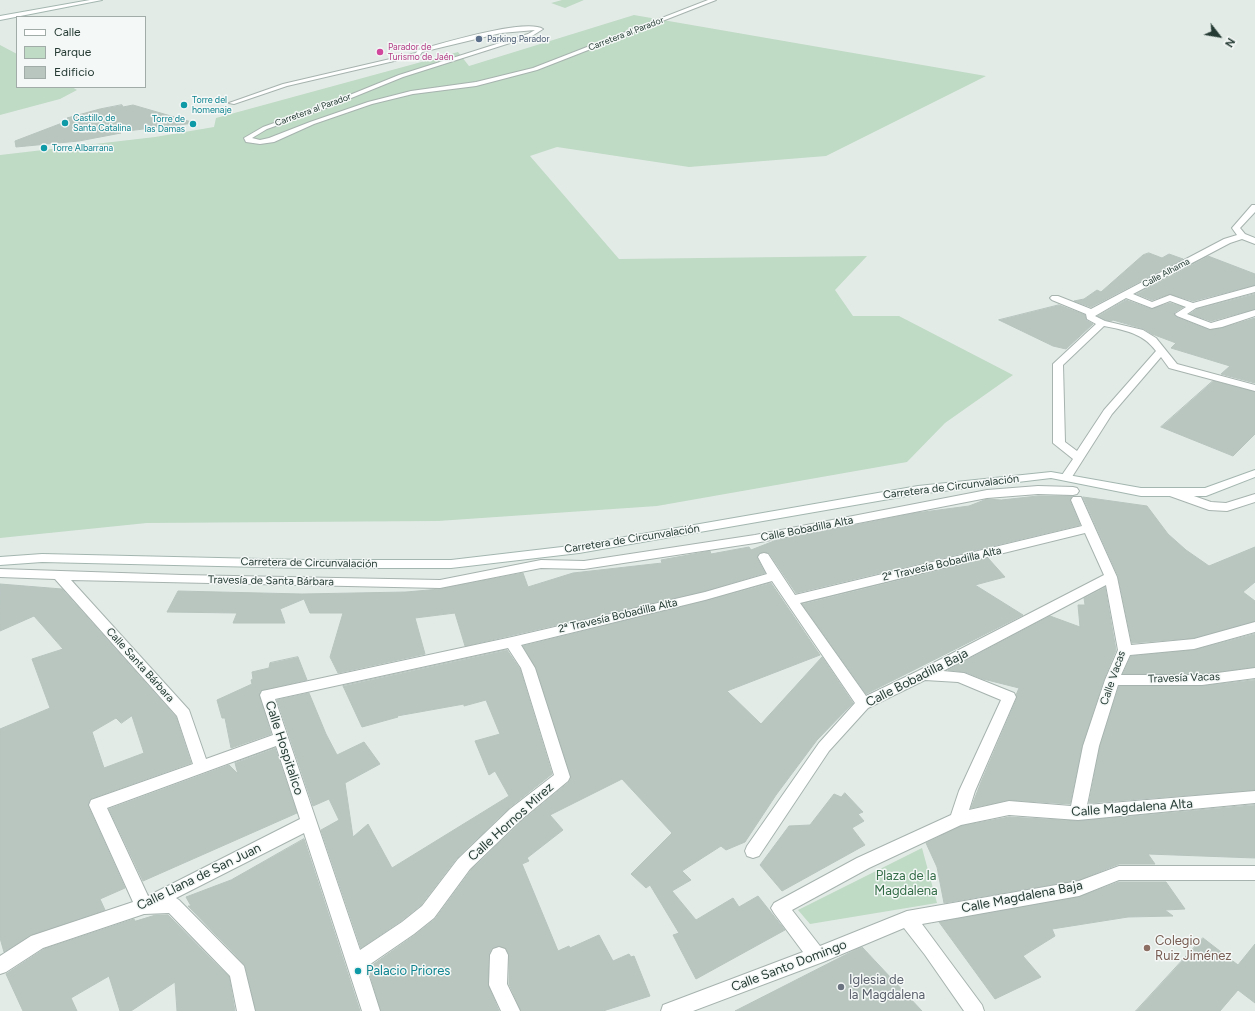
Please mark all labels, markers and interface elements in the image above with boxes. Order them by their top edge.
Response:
street label: Carretera al Parador [587,15,665,53]
legend [16,16,146,88]
north arrow [1199,16,1239,56]
text: Calle [54,25,81,39]
marker: Parking Parador [474,34,484,44]
place label: Parking Parador [487,34,550,44]
text: N [1222,35,1237,49]
place label: Parador de Turismo de Jaén [388,42,454,63]
text: Parque [54,45,91,59]
marker: Parador de Turismo de Jaén [375,47,385,57]
text: Edificio [54,65,94,79]
street label: Carretera al Parador [274,91,352,129]
place label: Torre del homenaje [192,95,232,116]
marker: Torre del homenaje [179,100,189,110]
place label: Castillo de Santa Catalina [73,113,131,134]
place label: Torre de las Damas [145,114,185,135]
marker: Castillo de Santa Catalina [60,118,70,128]
marker: Torre de las Damas [188,119,198,129]
marker: Torre Albarrana [39,143,49,153]
place label: Torre Albarrana [52,143,113,153]
street label: Calle Alhama [1140,256,1192,290]
street label: Carretera de Circunvalación [882,472,1020,502]
street label: Calle Bobadilla Alta [760,514,854,544]
street label: Carretera de Circunvalación [563,522,701,556]
street label: 2ª Travesía Bobadilla Alta [881,544,1003,584]
street label: Carretera de Circunvalación [240,555,378,571]
street label: Travesía de Santa Bárbara [208,573,334,589]
street label: 2ª Travesía Bobadilla Alta [557,596,679,636]
street label: Calle Santa Bárbara [103,625,177,705]
street label: Calle Bobadilla Baja [863,645,971,711]
street label: Calle Vacas [1098,649,1128,707]
street label: Travesía Vacas [1148,670,1220,686]
street label: Calle Hospitalico [261,699,307,797]
street label: Calle Hornos Mirez [465,780,557,864]
street label: Calle Magdalena Alta [1071,796,1193,820]
street label: Calle Llana de San Juan [134,840,264,914]
park label: Plaza de la Magdalena [874,868,938,899]
street label: Calle Magdalena Baja [960,878,1084,916]
place label: Colegio Ruiz Jiménez [1155,933,1232,964]
street label: Calle Santo Domingo [729,937,849,995]
marker: Colegio Ruiz Jiménez [1142,943,1152,953]
place label: Palacio Priores [366,963,450,979]
marker: Palacio Priores [353,966,363,976]
place label: Iglesia de la Magdalena [849,972,925,1003]
marker: Iglesia de la Magdalena [836,982,846,992]

